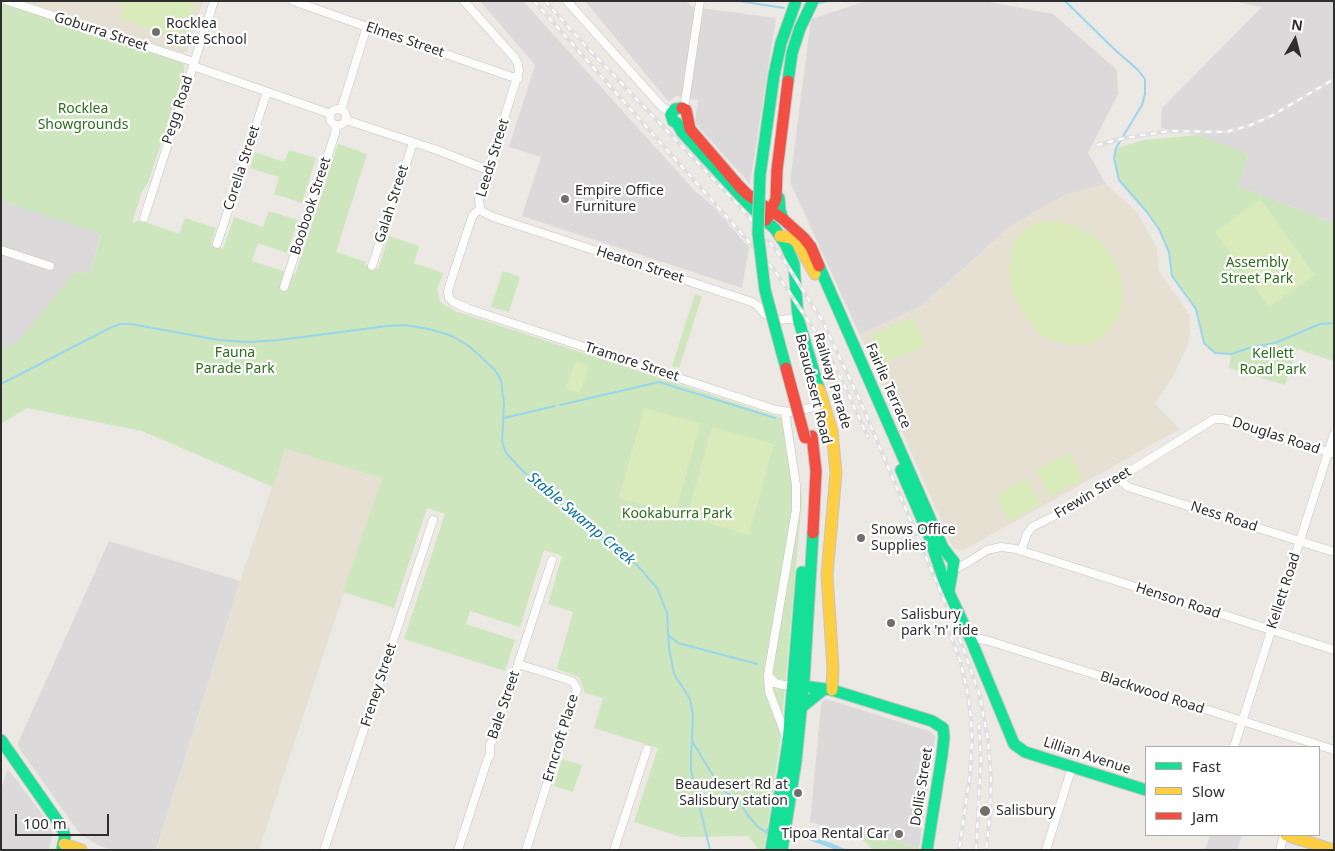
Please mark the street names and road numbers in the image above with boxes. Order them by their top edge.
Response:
street label: Goburra Street [52,9,150,55]
street label: Elmes Street [364,19,446,61]
street label: Pegg Road [159,74,197,146]
street label: Leeds Street [473,117,513,199]
street label: Corella Street [220,123,264,213]
street label: Boobook Street [287,155,335,257]
street label: Galah Street [372,163,412,245]
street label: Heaton Street [594,243,686,287]
street label: Railway Parade [809,331,855,431]
street label: Beaudesert Road [791,332,835,446]
street label: Tramore Street [583,339,681,385]
street label: Fairlie Terrace [862,341,914,431]
street label: Douglas Road [1230,414,1322,458]
street label: Frewin Street [1052,464,1134,522]
street label: Ness Road [1188,498,1260,536]
street label: Kellett Road [1264,551,1304,631]
street label: Henson Road [1134,579,1222,623]
street label: Freney Street [358,641,400,729]
street label: Blackwood Road [1098,668,1206,718]
street label: Bale Street [484,669,524,741]
street label: Erncroft Place [540,692,582,784]
street label: Lillian Avenue [1041,734,1133,778]
street label: Dollis Street [908,747,936,827]

